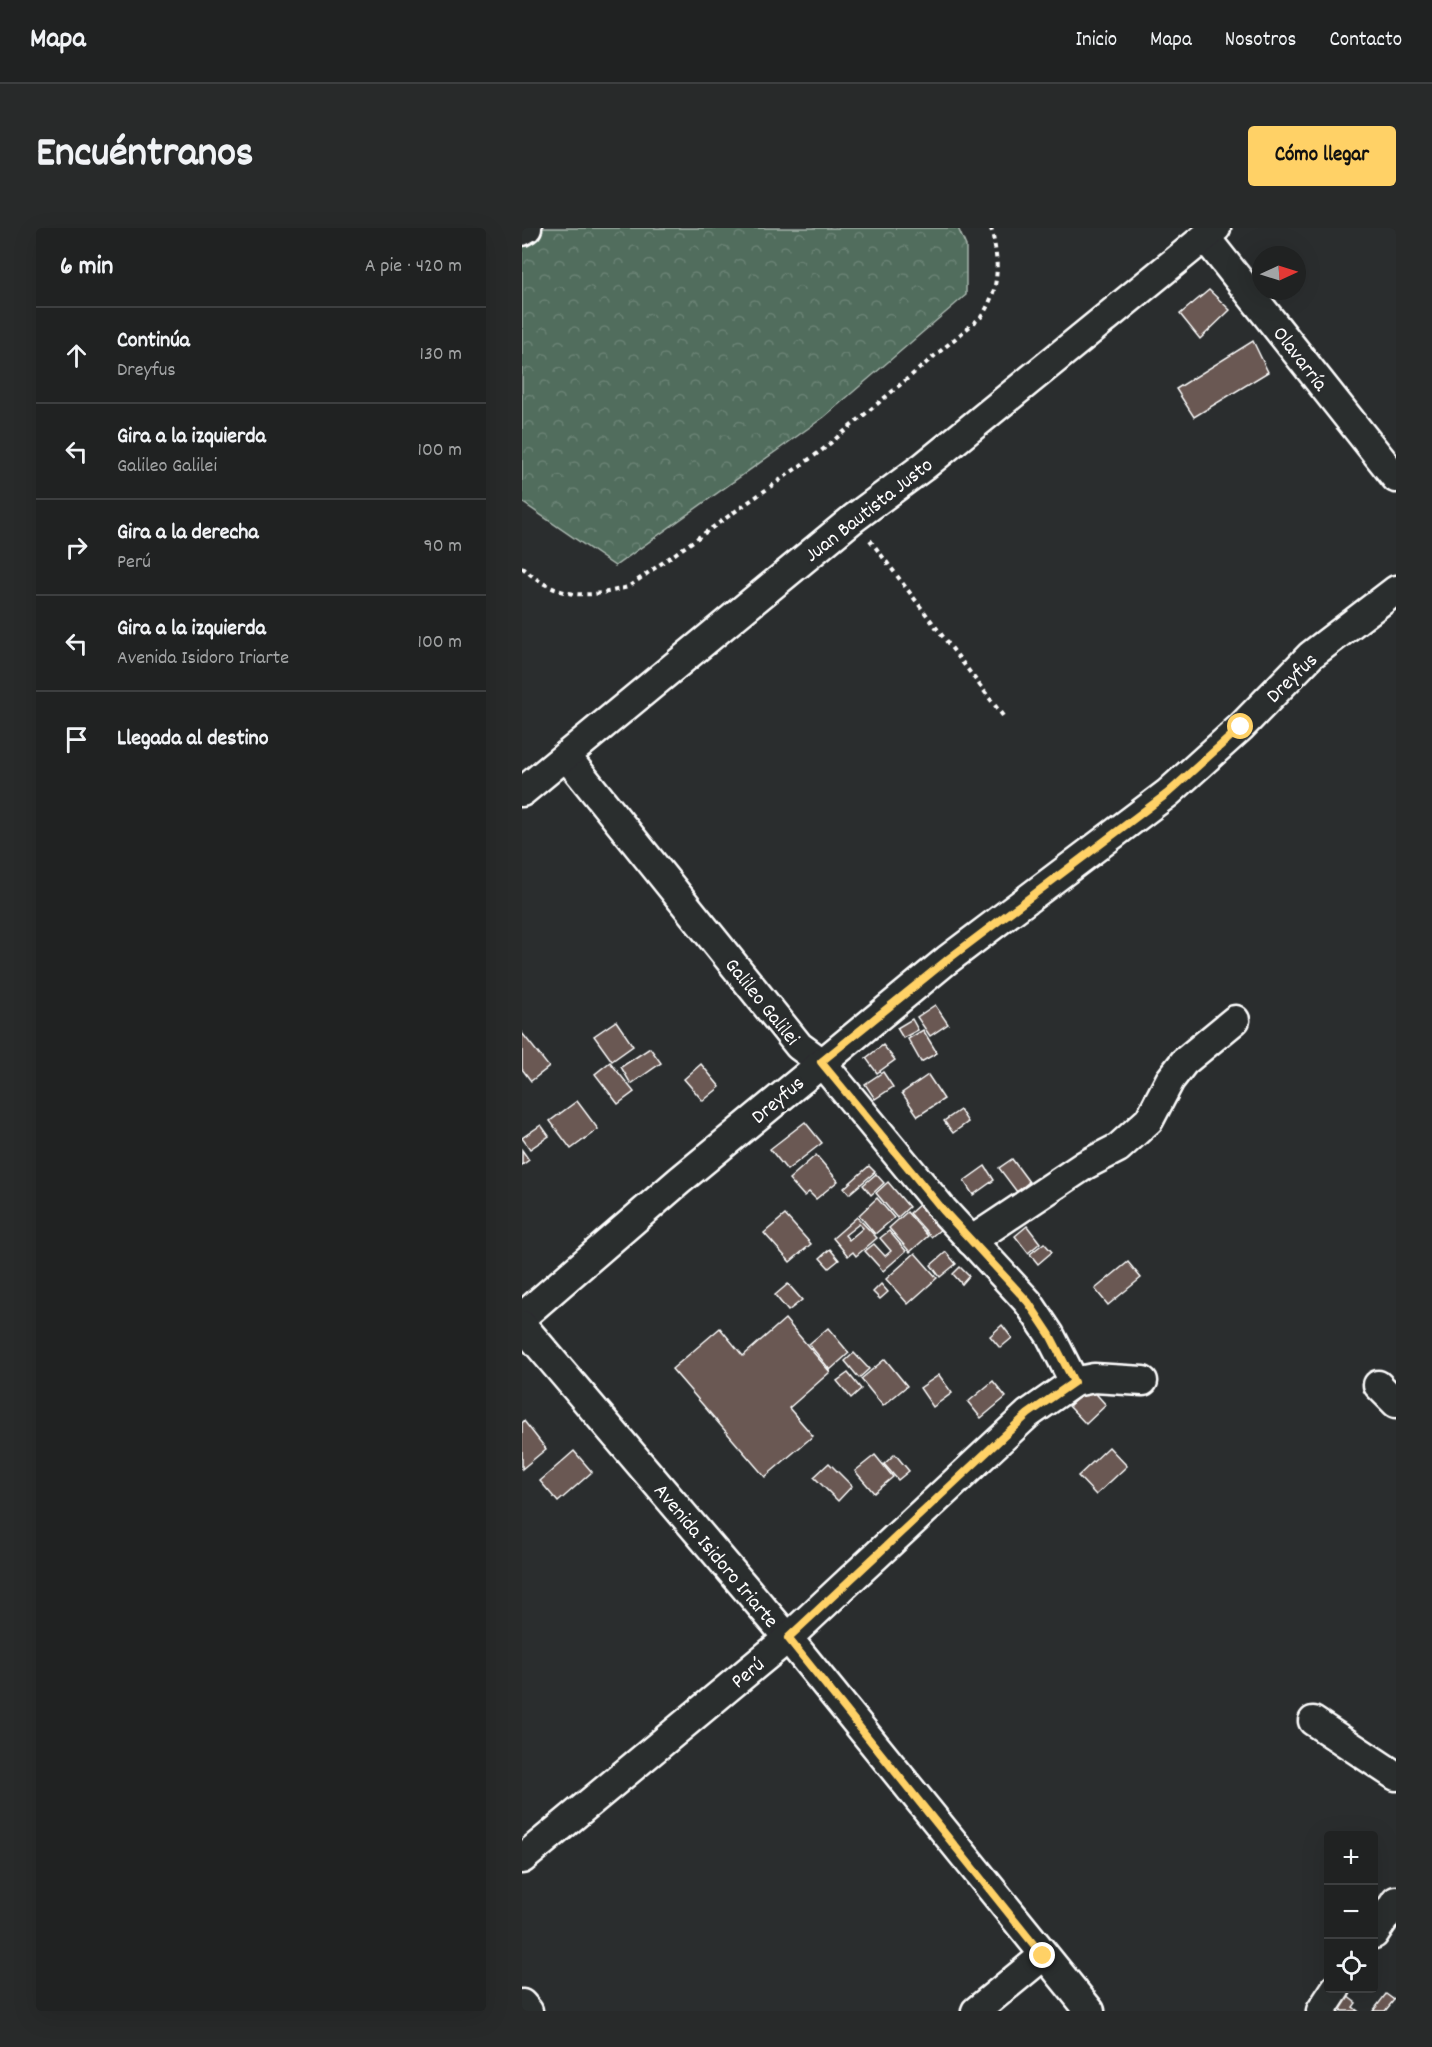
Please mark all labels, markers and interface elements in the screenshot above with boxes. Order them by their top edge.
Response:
text: Mapa [30,21,86,61]
text: Inicio [1075,26,1117,56]
text: Mapa [1150,26,1192,56]
text: Nosotros [1225,26,1296,56]
text: Contacto [1329,26,1402,56]
text: Encuéntranos [36,126,254,186]
button: Cómo llegar [1248,126,1396,186]
north arrow [1252,246,1306,300]
text: 6 min [60,249,113,286]
text: A pie · 420 m [365,253,462,281]
street label: Olavarría [1264,321,1334,399]
text: Continúa [117,326,190,357]
icon: ahead [60,339,93,372]
text: 130 m [420,341,462,369]
text: Dreyfus [117,357,176,385]
text: Gira a la izquierda [117,422,266,453]
icon: left [60,435,93,468]
text: 100 m [418,437,462,465]
street label: Juan Bautista Justo [799,452,940,571]
text: Galileo Galilei [117,453,217,481]
text: Gira a la derecha [117,518,259,549]
icon: right [60,531,93,564]
text: 90 m [424,533,462,561]
text: Perú [117,549,151,577]
text: Gira a la izquierda [117,614,266,645]
icon: left [60,627,93,660]
text: 100 m [418,629,462,657]
text: Avenida Isidoro Iriarte [117,645,289,673]
street label: Dreyfus [1260,647,1326,711]
route start [1227,713,1253,739]
icon: arrive [60,723,93,756]
text: Llegada al destino [117,724,269,755]
street label: Galileo Galilei [716,953,805,1053]
street label: Dreyfus [746,1070,812,1133]
street label: Avenida Isidoro Iriarte [645,1478,784,1636]
street label: Perú [726,1651,772,1697]
map controls [1324,1831,1378,1993]
button: + [1324,1831,1378,1885]
button: − [1324,1885,1378,1939]
button: locate [1324,1939,1378,1993]
route end [1029,1942,1055,1968]

